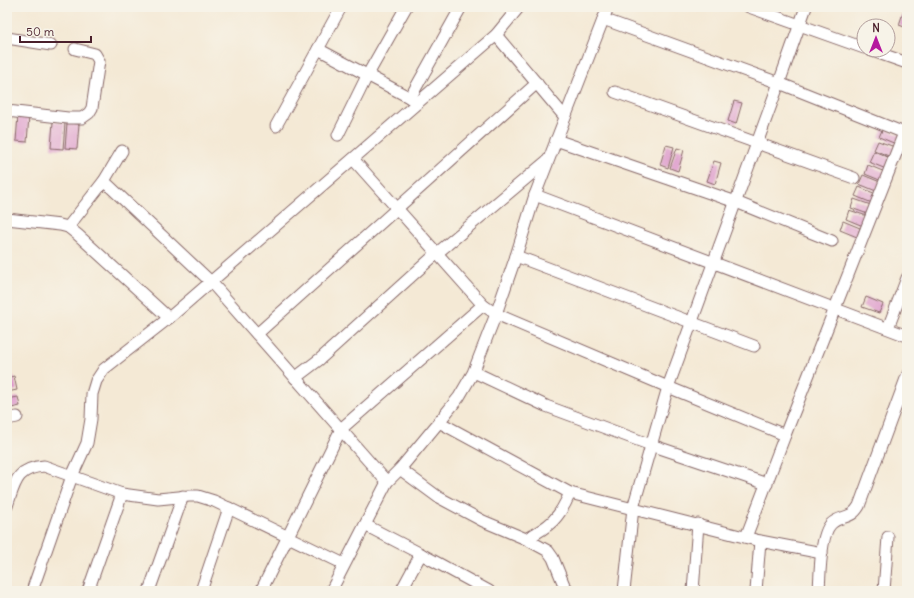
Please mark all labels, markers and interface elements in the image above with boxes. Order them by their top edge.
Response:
scale bar [20,18,91,44]
north arrow [856,18,896,58]
text: N [872,21,880,35]
text: 50 m [26,24,55,39]

